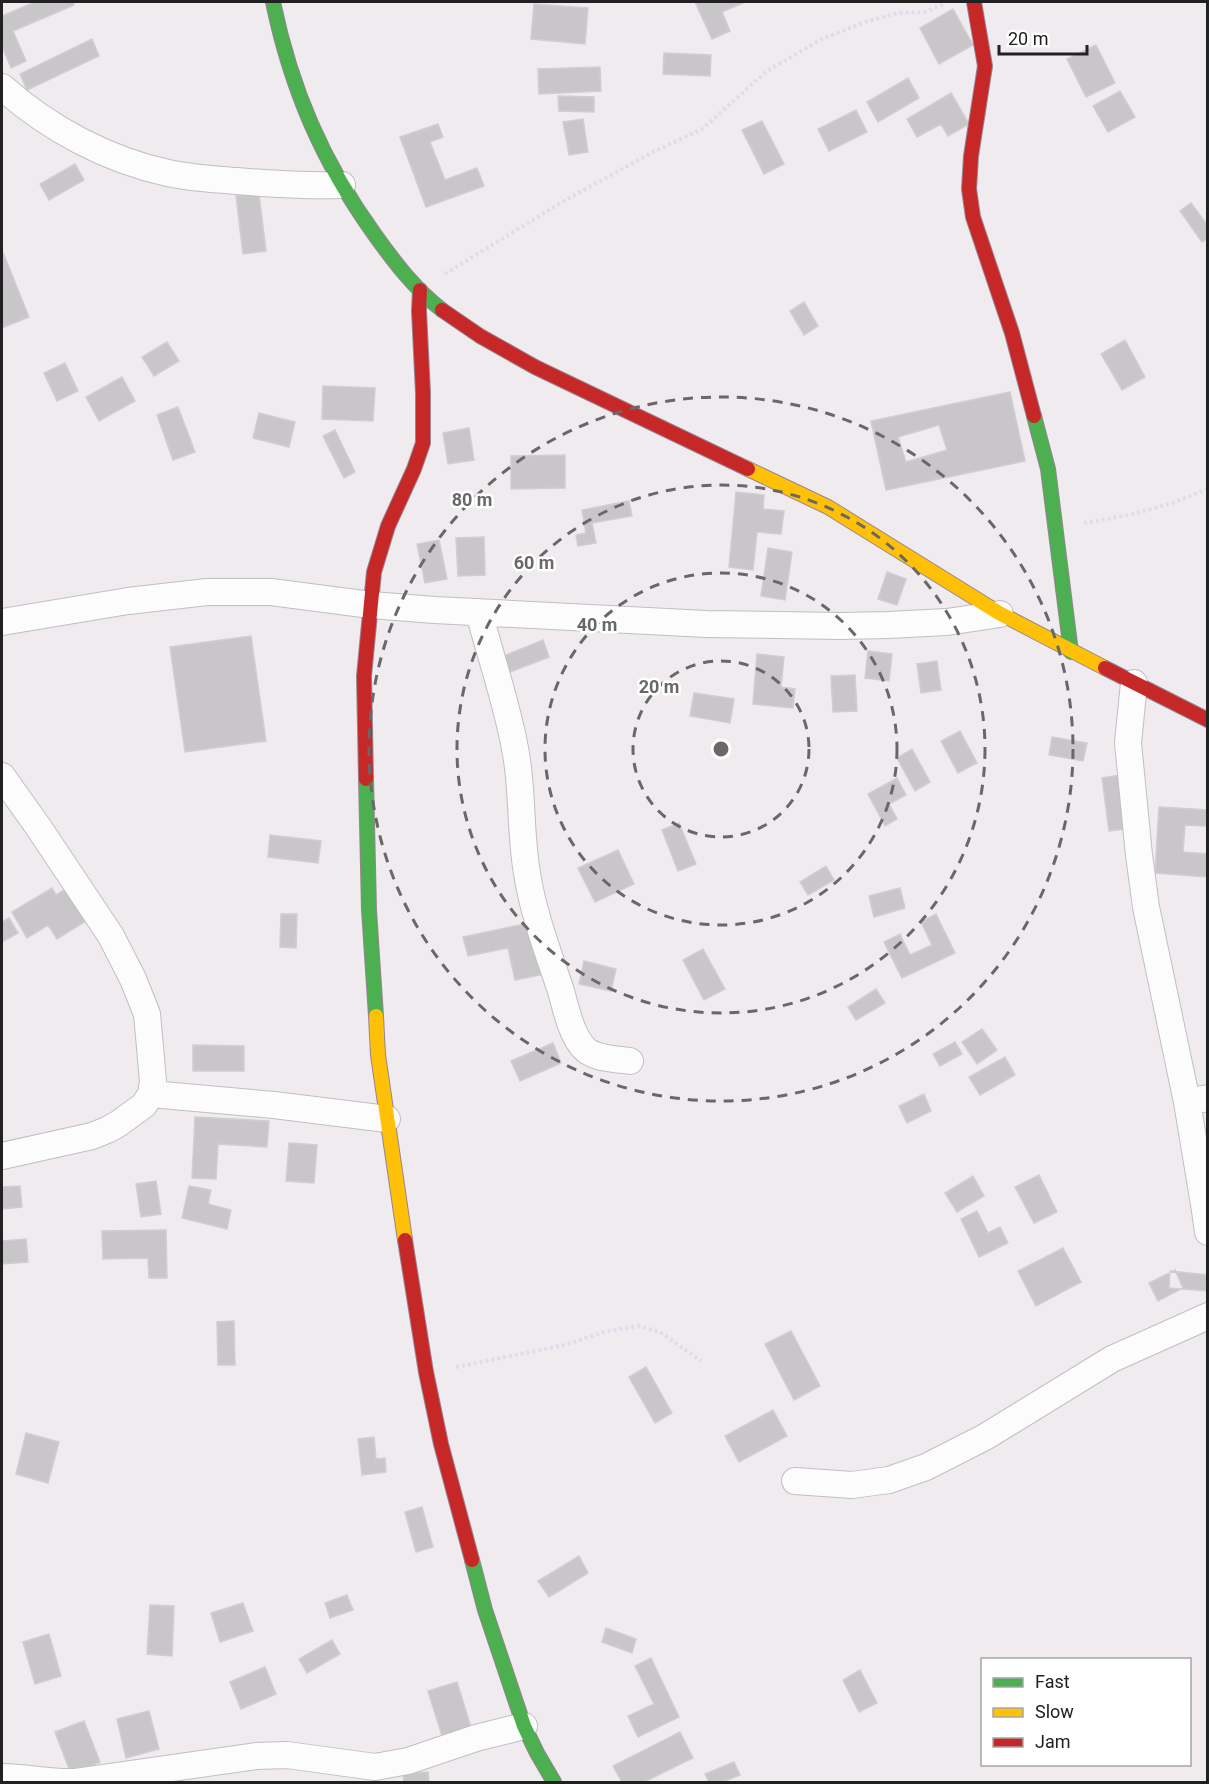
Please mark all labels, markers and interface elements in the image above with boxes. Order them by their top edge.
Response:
scale bar [999,18,1088,56]
text: 20 m [1008,28,1048,49]
text: 80 m [452,489,492,510]
text: 60 m [514,552,554,573]
text: 40 m [577,614,617,635]
text: 20 m [639,676,679,697]
centre of rings [711,739,731,759]
legend [981,1658,1191,1766]
text: Fast [1035,1671,1070,1692]
text: Slow [1035,1701,1074,1722]
text: Jam [1035,1731,1071,1752]

